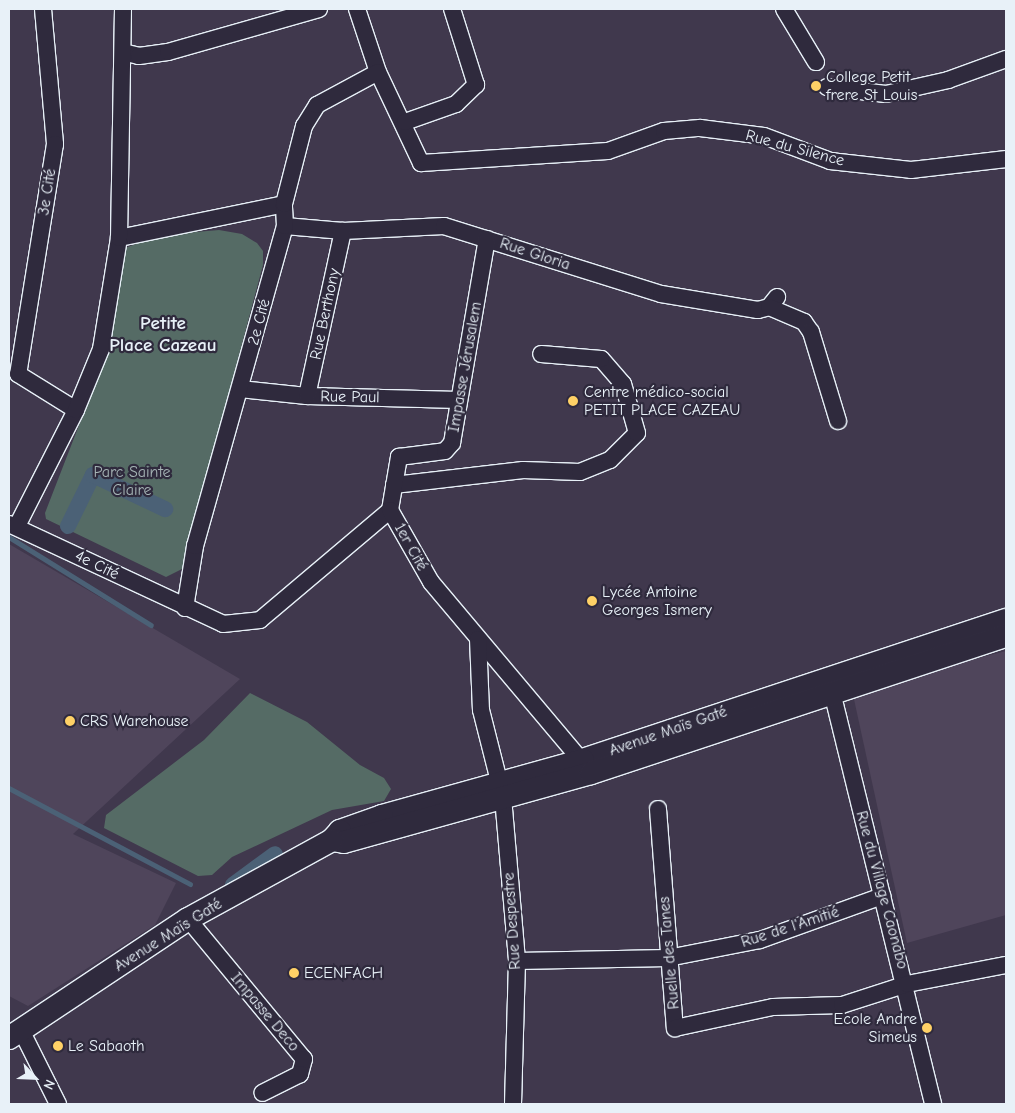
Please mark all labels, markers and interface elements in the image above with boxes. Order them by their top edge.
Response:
place label: College Petit frere St Louis [826,67,917,105]
marker: College Petit frere St Louis [810,80,822,92]
street label: Rue du Silence [743,126,847,170]
street label: 3e Cité [34,167,60,217]
street label: Rue Gloria [497,234,573,274]
street label: Rue Berthony [306,267,344,361]
street label: 2e Cité [244,297,274,347]
street label: Impasse Jérusalem [444,300,486,434]
district label: Petite Place Cazeau [109,313,217,357]
place label: Centre médico-social PETIT PLACE CAZEAU [584,382,740,420]
street label: Rue Paul [320,387,380,407]
marker: Centre médico-social PETIT PLACE CAZEAU [566,394,580,408]
park label: Parc Sainte Claire [93,462,171,500]
street label: 1er Cité [390,520,432,574]
street label: 4e Cité [72,546,122,584]
place label: Lycée Antoine Georges Ismery [602,582,712,620]
marker: Lycée Antoine Georges Ismery [586,595,598,607]
street label: Avenue Maïs Gaté [607,702,729,760]
place label: CRS Warehouse [80,711,188,731]
marker: CRS Warehouse [64,715,76,727]
street label: Rue du Village Caonabo [852,809,912,971]
street label: Rue Despestre [499,872,525,970]
street label: Avenue Maïs Gaté [111,894,225,976]
street label: Ruelle des Tanes [655,896,683,1010]
street label: Rue de l'Amitié [739,902,841,952]
place label: ECENFACH [304,963,383,983]
marker: ECENFACH [288,967,300,979]
street label: Impasse Deco [226,969,304,1055]
place label: Ecole Andre Simeus [834,1009,917,1047]
marker: Ecole Andre Simeus [921,1022,933,1034]
place label: Le Sabaoth [68,1036,144,1056]
marker: Le Sabaoth [52,1040,64,1052]
north arrow [10,1053,60,1103]
text: N [39,1077,59,1092]

